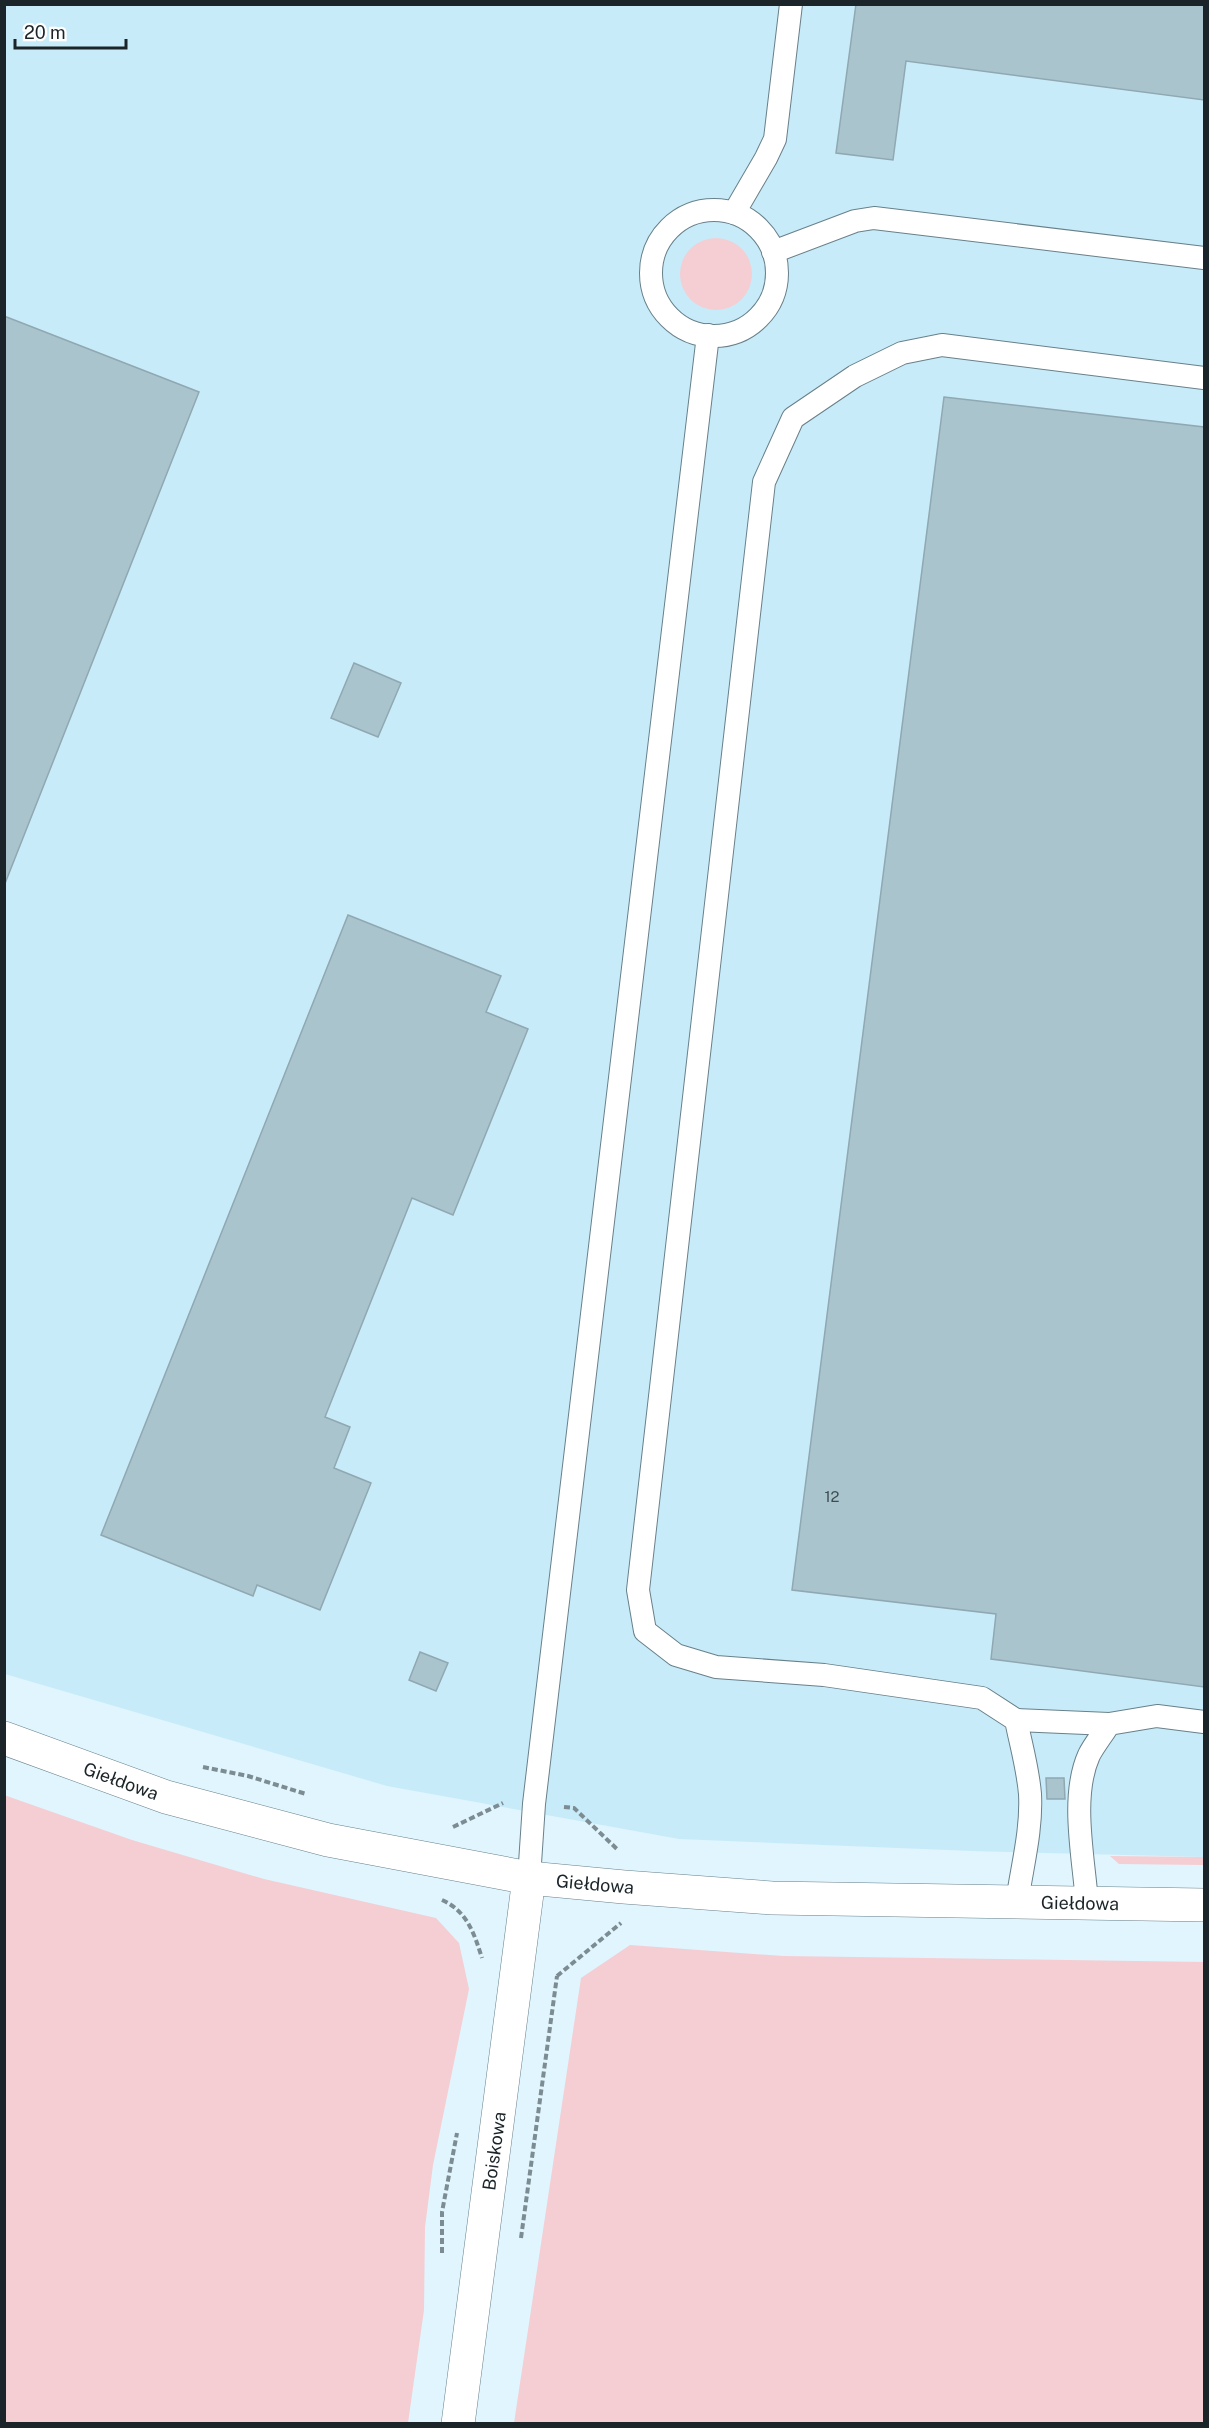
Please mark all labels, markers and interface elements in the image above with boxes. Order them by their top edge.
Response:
scale bar [15,12,126,50]
text: 20 m [24,22,66,43]
house number: 12 [824,1488,840,1505]
street label: Giełdowa [81,1758,161,1804]
street label: Giełdowa [555,1870,635,1898]
street label: Giełdowa [1041,1892,1119,1914]
street label: Boiskowa [478,2110,510,2192]

